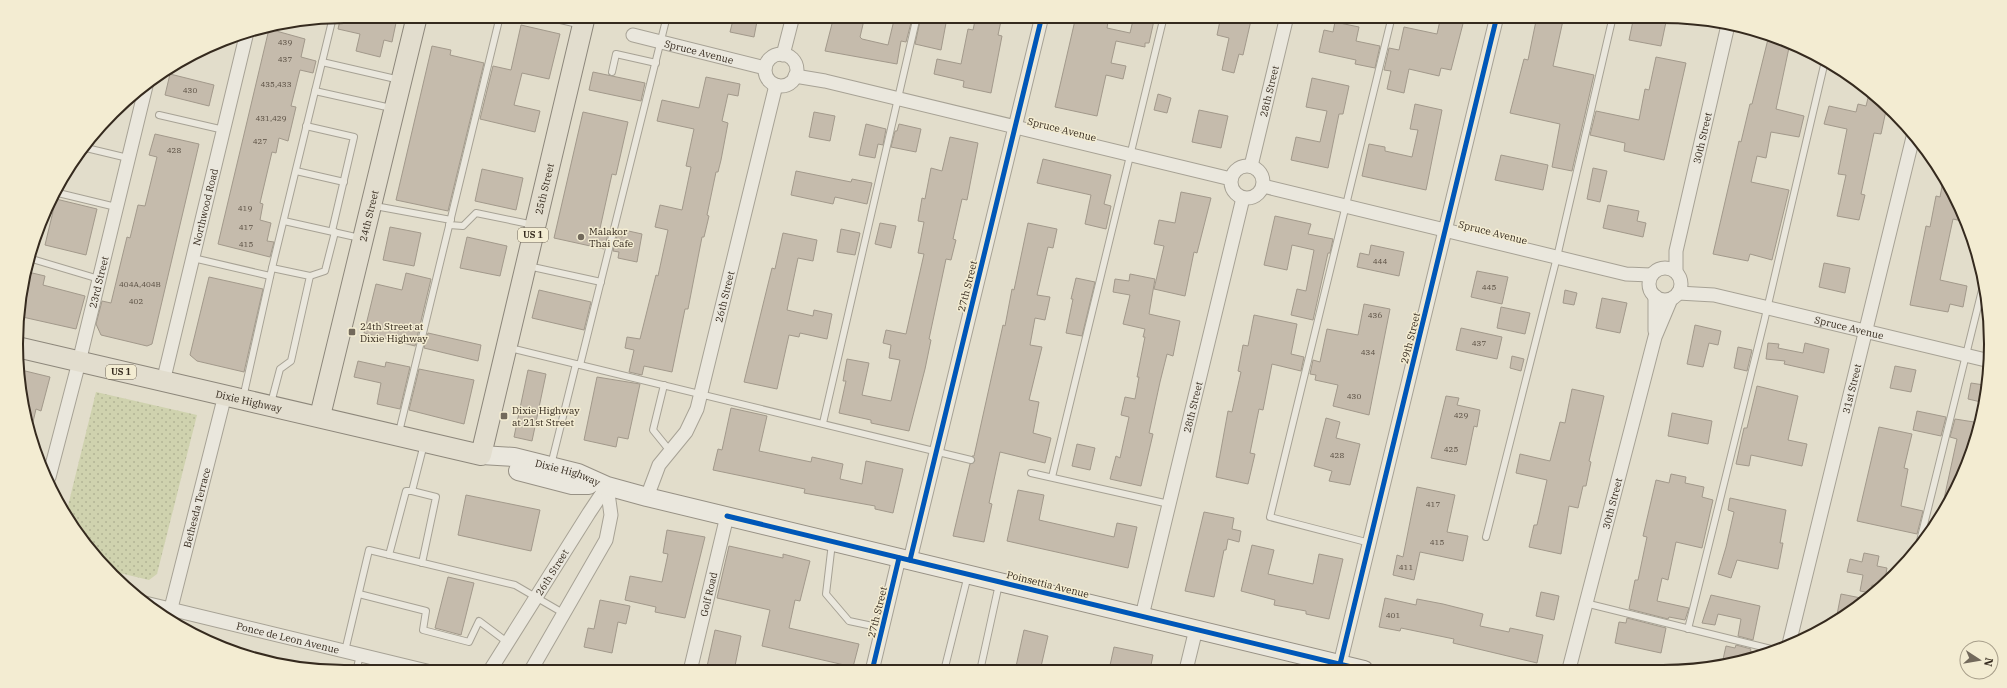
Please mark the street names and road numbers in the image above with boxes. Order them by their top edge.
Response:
street label: Spruce Avenue [663,37,735,67]
street label: 28th Street [1257,64,1282,118]
street label: 30th Street [1690,111,1715,165]
street label: Spruce Avenue [1026,115,1098,144]
street label: 25th Street [532,162,557,216]
street label: Northwood Road [190,167,221,247]
street label: 24th Street [357,189,382,243]
street label: Spruce Avenue [1457,218,1529,247]
road number: US 1 [518,228,548,242]
street label: 23rd Street [86,255,112,310]
street label: 27th Street [955,259,980,313]
street label: 26th Street [712,269,738,324]
street label: 29th Street [1398,311,1423,365]
street label: Spruce Avenue [1813,313,1885,342]
street label: 31st Street [1840,362,1864,415]
road number: US 1 [106,365,136,379]
street label: 28th Street [1181,380,1206,434]
street label: Dixie Highway [214,388,284,415]
street label: Dixie Highway [534,457,603,489]
street label: Bethesda Terrace [181,466,213,549]
street label: 30th Street [1600,476,1625,531]
street label: 26th Street [533,546,572,598]
street label: Poinsettia Avenue [1005,568,1090,601]
street label: Golf Road [697,571,720,618]
street label: 27th Street [865,585,890,639]
street label: Ponce de Leon Avenue [235,619,341,657]

